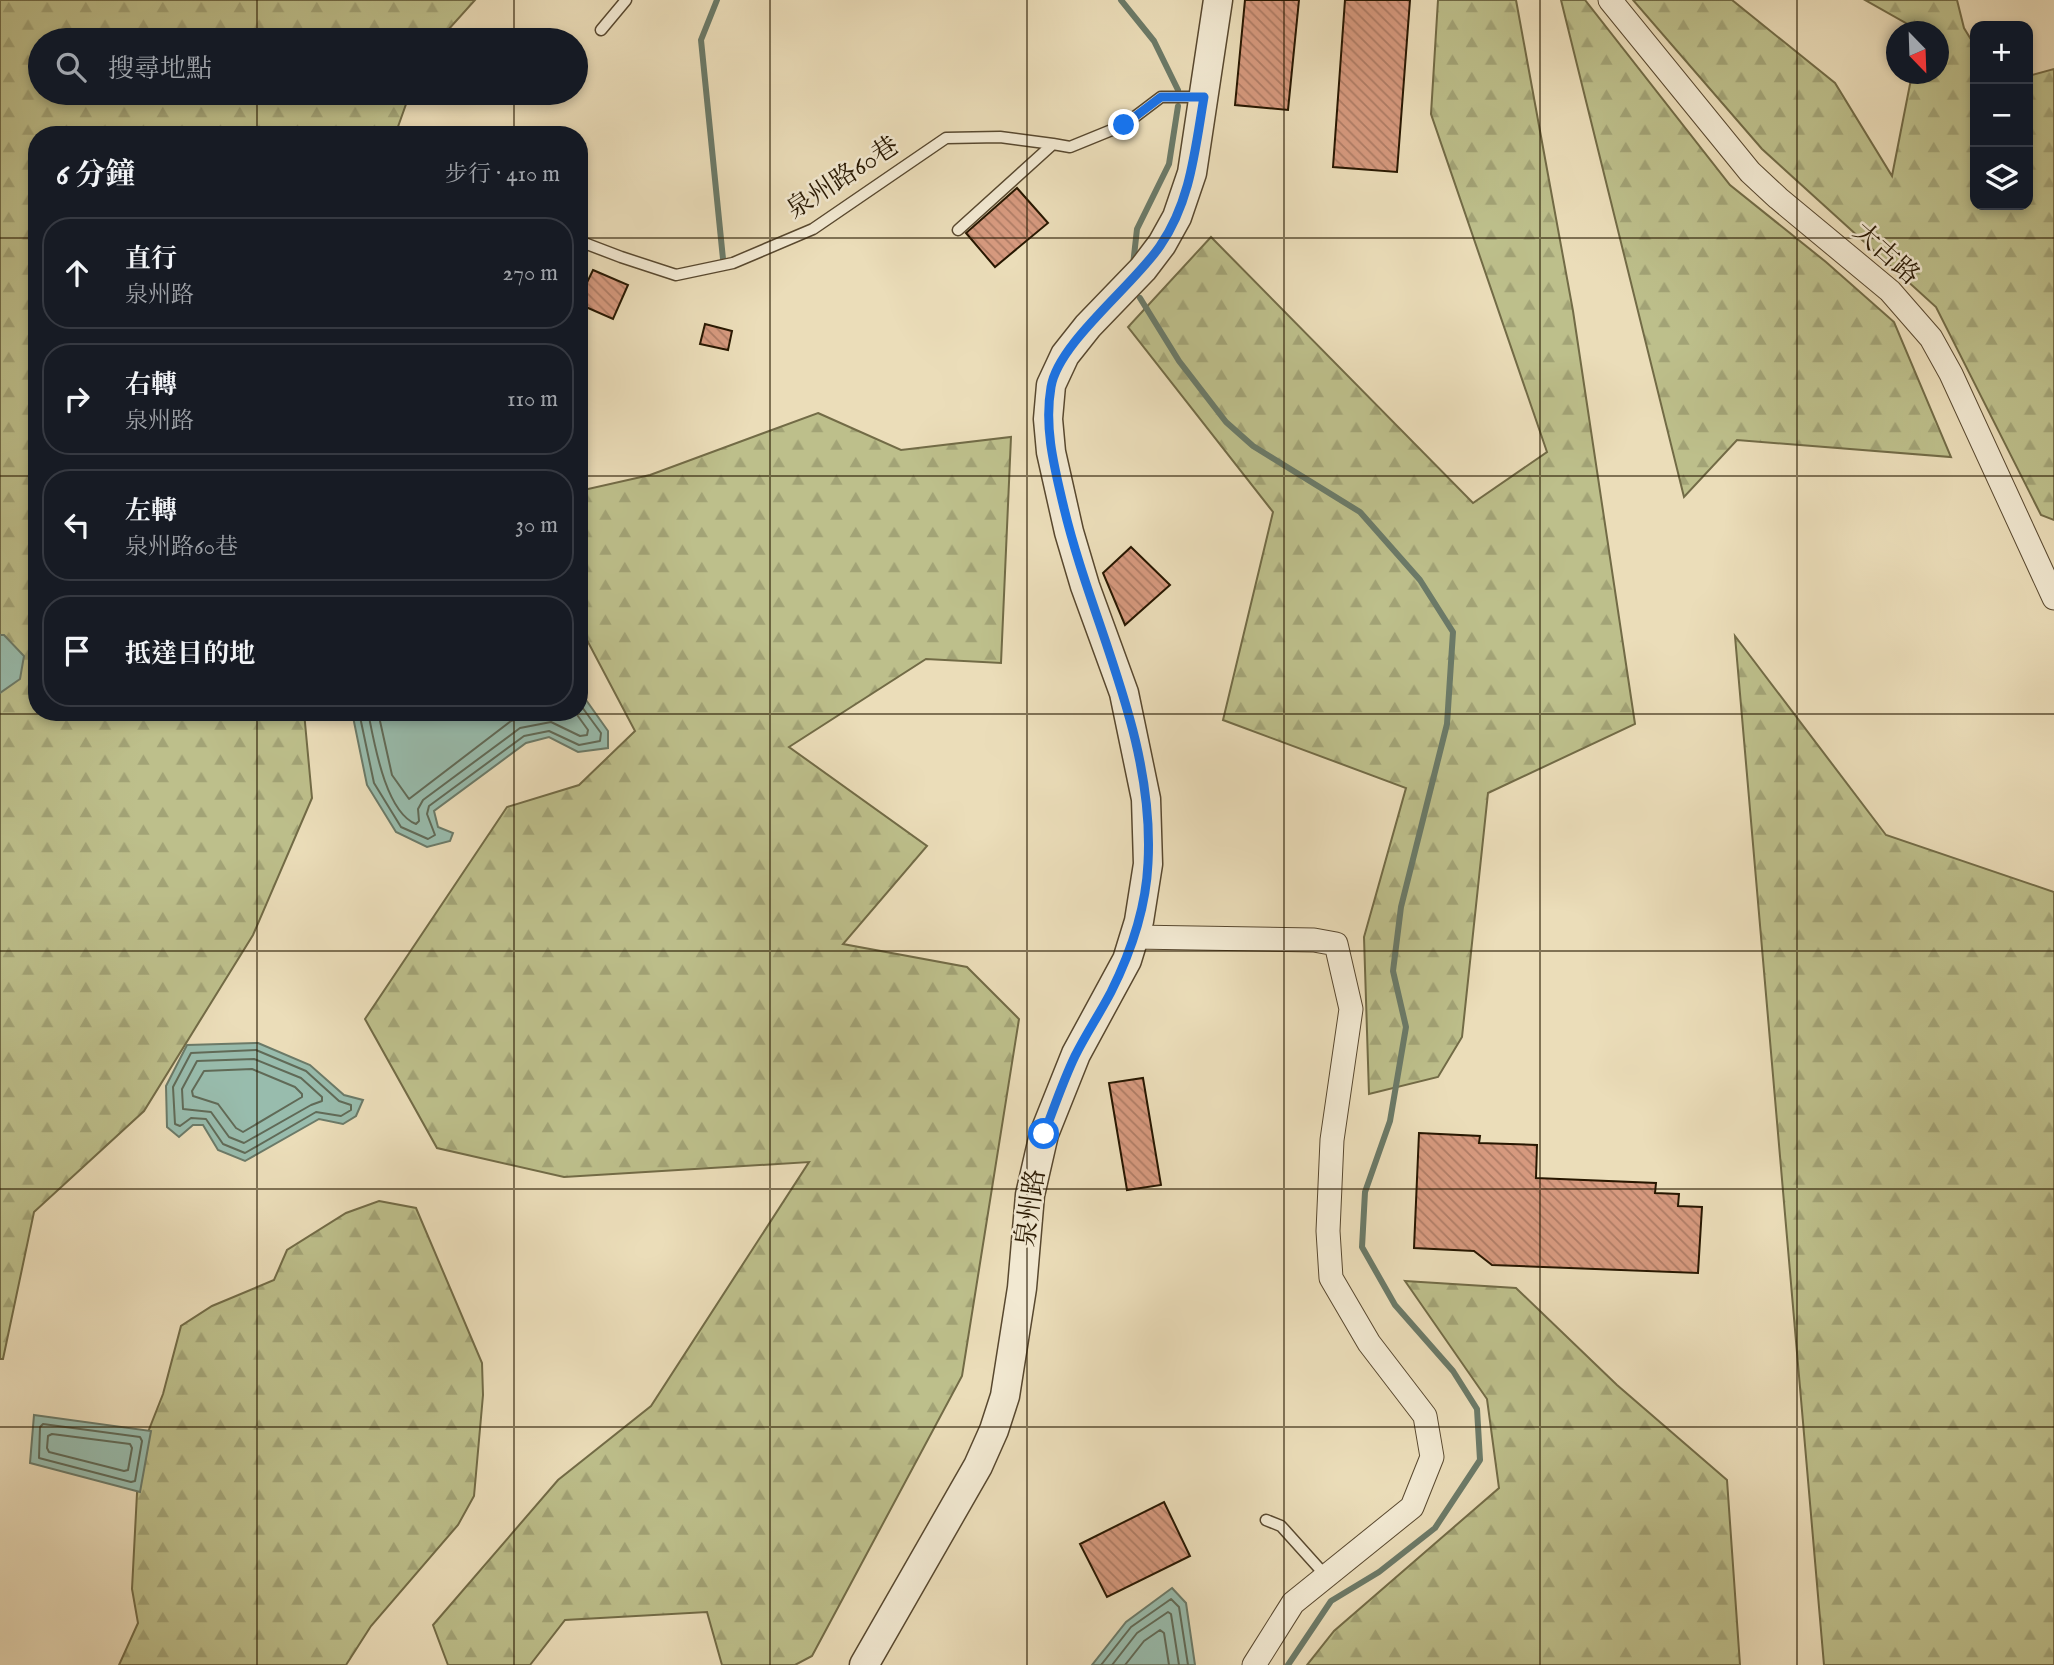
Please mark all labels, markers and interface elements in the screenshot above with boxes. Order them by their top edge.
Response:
north arrow [1886,21,1949,84]
map controls [1970,21,2033,210]
button: + [1970,21,2033,84]
search box [28,28,588,105]
icon: search [52,48,90,86]
text: 搜尋地點 [108,53,212,86]
button: − [1970,84,2033,147]
route end [1108,109,1139,140]
street label: 泉州路60巷 [780,129,906,227]
button: layers [1970,147,2033,210]
text: 6 分鐘 [56,157,135,195]
text: 步行 · 410 m [445,160,560,189]
street label: 大古路 [1846,216,1926,292]
text: 直行 [125,243,177,276]
icon: ahead [58,254,96,292]
text: 270 m [503,259,558,288]
text: 泉州路 [125,281,194,310]
text: 右轉 [125,369,177,402]
icon: right [58,380,96,418]
text: 110 m [507,385,558,414]
text: 泉州路 [125,407,194,436]
text: 左轉 [125,495,177,528]
icon: left [58,506,96,544]
text: 30 m [515,511,558,540]
text: 泉州路60巷 [125,533,238,562]
icon: arrive [58,632,96,670]
text: 抵達目的地 [125,638,255,671]
route start [1028,1118,1059,1149]
street label: 泉州路 [1009,1167,1053,1249]

